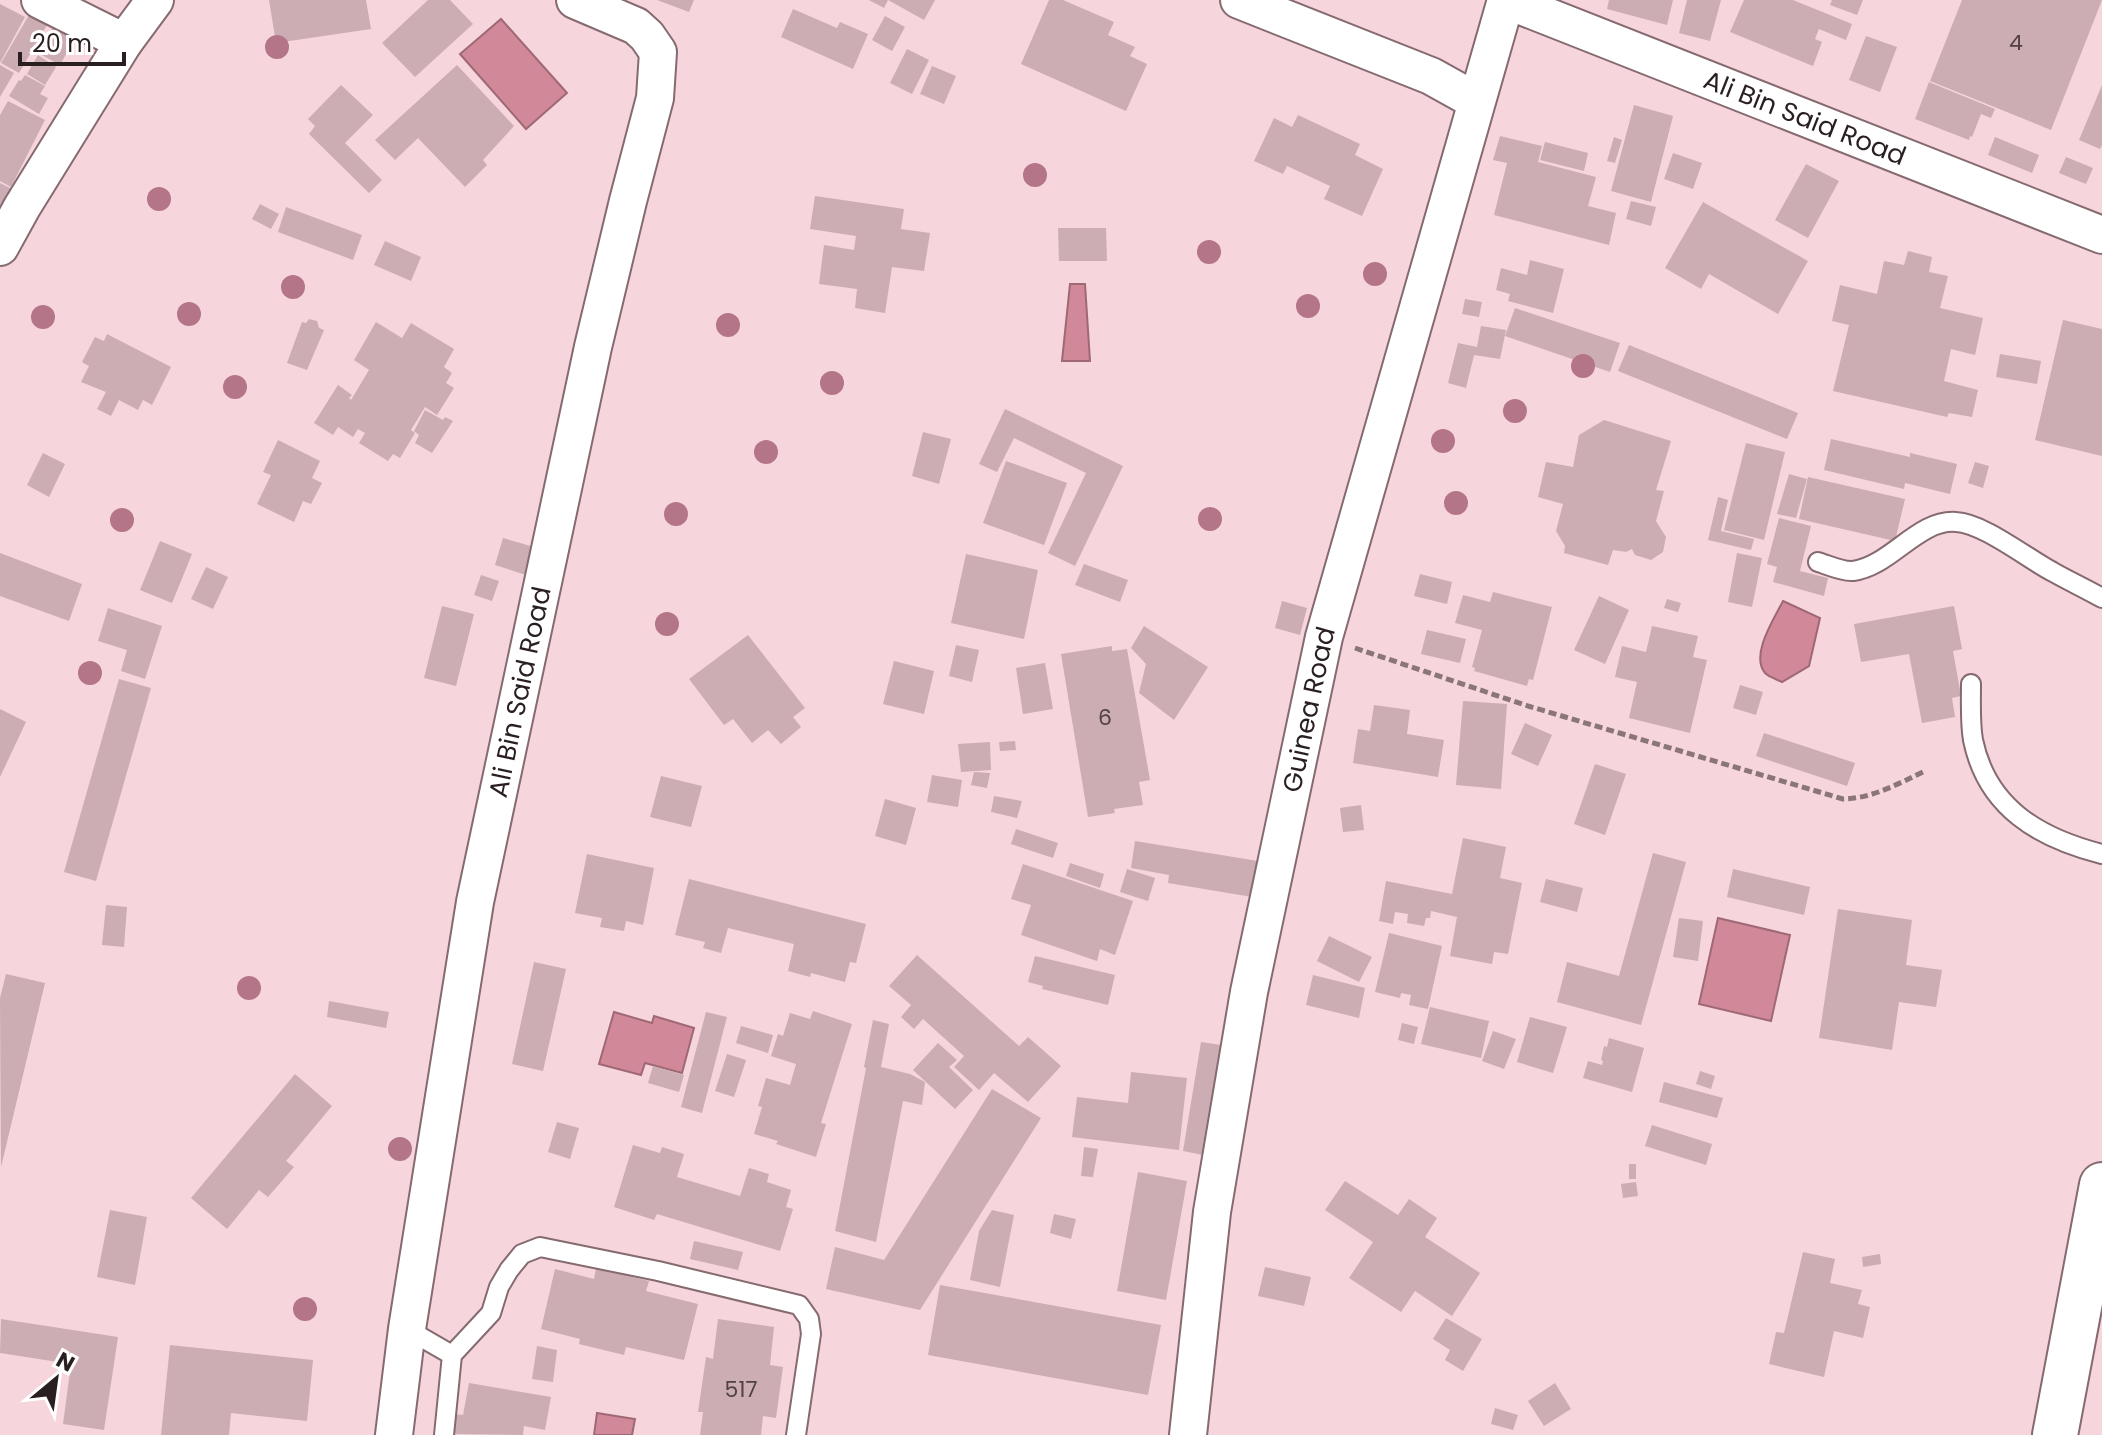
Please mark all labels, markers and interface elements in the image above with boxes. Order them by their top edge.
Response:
scale bar [20,16,124,66]
text: 20 m [32,27,92,60]
house number: 4 [2009,27,2023,58]
street label: Ali Bin Said Road [1698,62,1911,174]
street label: Ali Bin Said Road [480,583,560,801]
street label: Guinea Road [1274,623,1344,796]
house number: 6 [1098,702,1112,733]
north arrow [16,1339,96,1419]
text: N [51,1344,80,1380]
house number: 517 [725,1374,757,1405]

